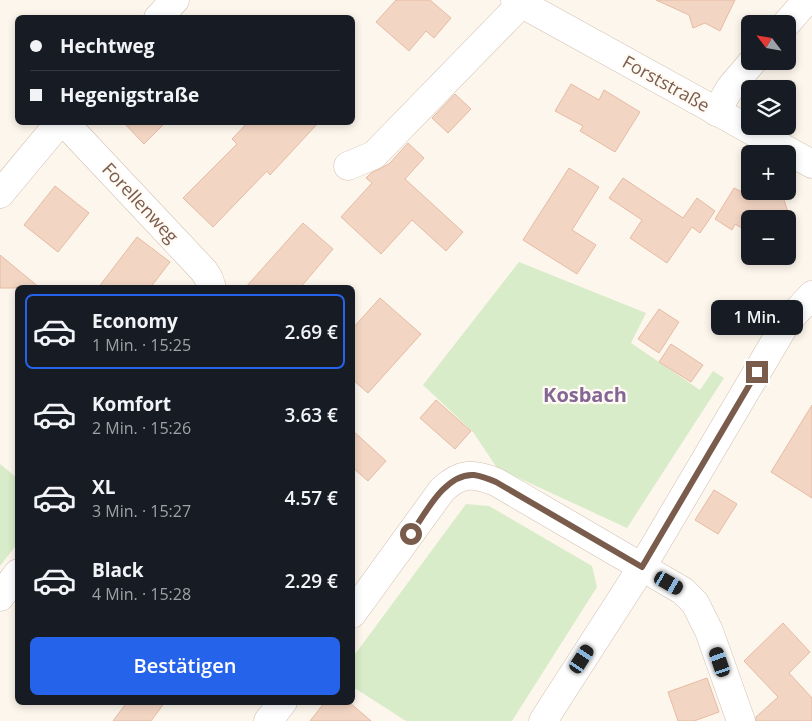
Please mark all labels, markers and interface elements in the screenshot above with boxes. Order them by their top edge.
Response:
north arrow [741,15,796,70]
map controls [741,15,796,265]
text: Hechtweg [60,33,155,59]
street label: Forststraße [619,49,714,117]
button: layers [741,80,796,135]
text: Hegenigstraße [60,82,199,108]
button: + [741,145,796,200]
street label: Forellenweg [97,157,184,248]
button: − [741,210,796,265]
callout: 1 Min. [711,300,803,334]
text: 1 Min. [733,306,781,328]
text: Economy [92,308,178,334]
icon: car [32,309,77,354]
text: 2.69 € [284,319,338,345]
text: 1 Min. · 15:25 [92,334,191,356]
route end [746,361,768,383]
district label: Kosbach [543,381,627,408]
text: Komfort [92,391,171,417]
icon: car [32,392,77,437]
text: 3.63 € [284,402,338,428]
text: 2 Min. · 15:26 [92,417,191,439]
text: XL [92,474,115,500]
icon: car [32,475,77,520]
text: 4.57 € [284,485,338,511]
text: 3 Min. · 15:27 [92,500,191,522]
route start [400,523,422,545]
text: Black [92,557,144,583]
icon: car [32,558,77,603]
text: 2.29 € [284,568,338,594]
car [652,569,685,597]
text: 4 Min. · 15:28 [92,583,191,605]
button: Bestätigen [30,637,340,695]
car [567,642,596,676]
car [708,645,731,679]

